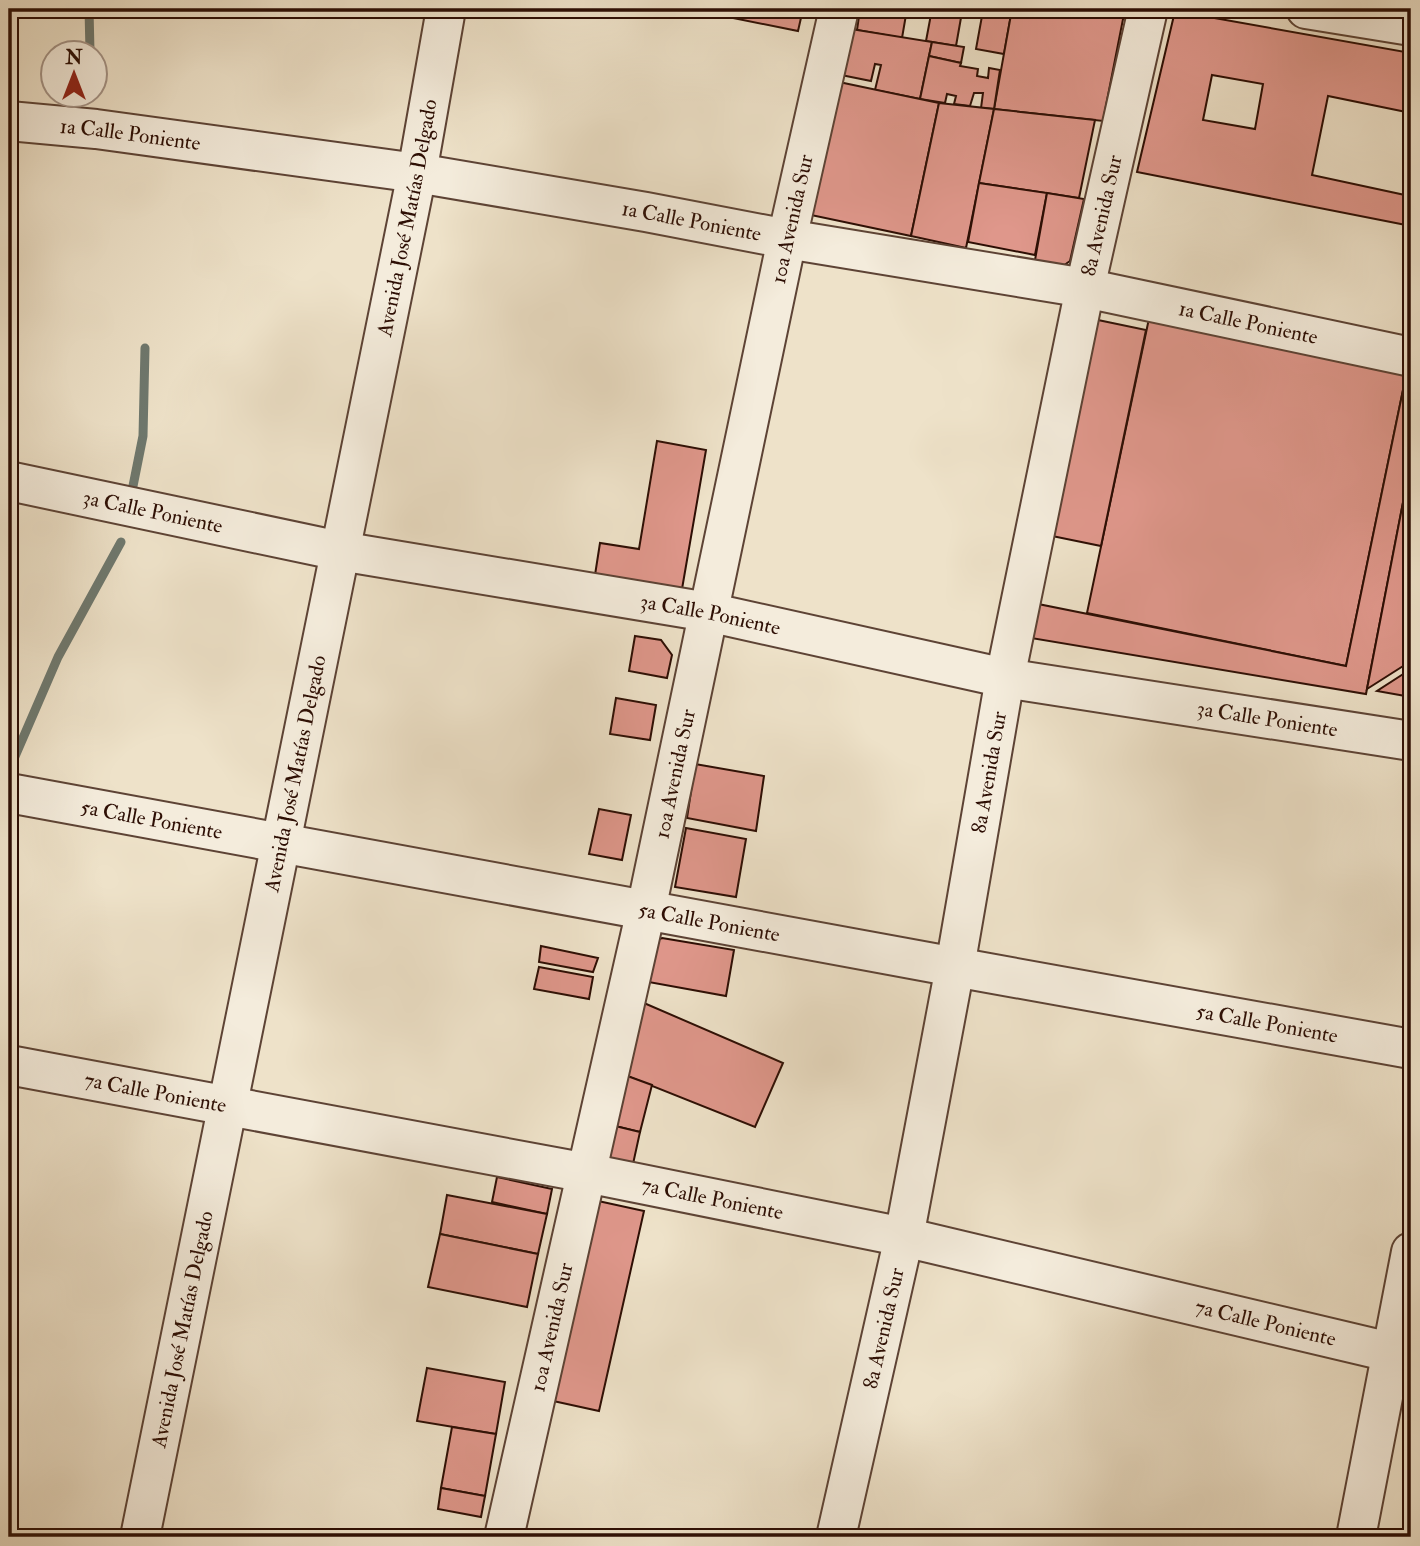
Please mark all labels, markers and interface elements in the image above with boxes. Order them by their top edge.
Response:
north arrow [38,38,108,108]
text: N [64,46,83,70]
street label: Avenida José Matías Delgado [370,97,443,340]
street label: 1a Calle Poniente [59,112,203,157]
street label: 10a Avenida Sur [764,152,819,286]
street label: 8a Avenida Sur [1075,152,1128,279]
street label: 1a Calle Poniente [620,195,764,247]
street label: 1a Calle Poniente [1176,295,1320,350]
street label: 3a Calle Poniente [80,483,225,539]
street label: 3a Calle Poniente [638,587,783,641]
street label: Avenida José Matías Delgado [258,653,332,895]
street label: 3a Calle Poniente [1195,694,1340,743]
street label: 10a Avenida Sur [648,706,701,841]
street label: 8a Avenida Sur [965,709,1013,835]
street label: 5a Calle Poniente [79,793,225,846]
street label: 5a Calle Poniente [636,896,782,948]
street label: 5a Calle Poniente [1194,997,1340,1049]
street label: 7a Calle Poniente [82,1066,229,1119]
street label: 7a Calle Poniente [639,1171,786,1226]
street label: Avenida José Matías Delgado [145,1208,219,1451]
street label: 10a Avenida Sur [524,1260,579,1395]
street label: 8a Avenida Sur [856,1265,910,1391]
street label: 7a Calle Poniente [1193,1293,1339,1352]

